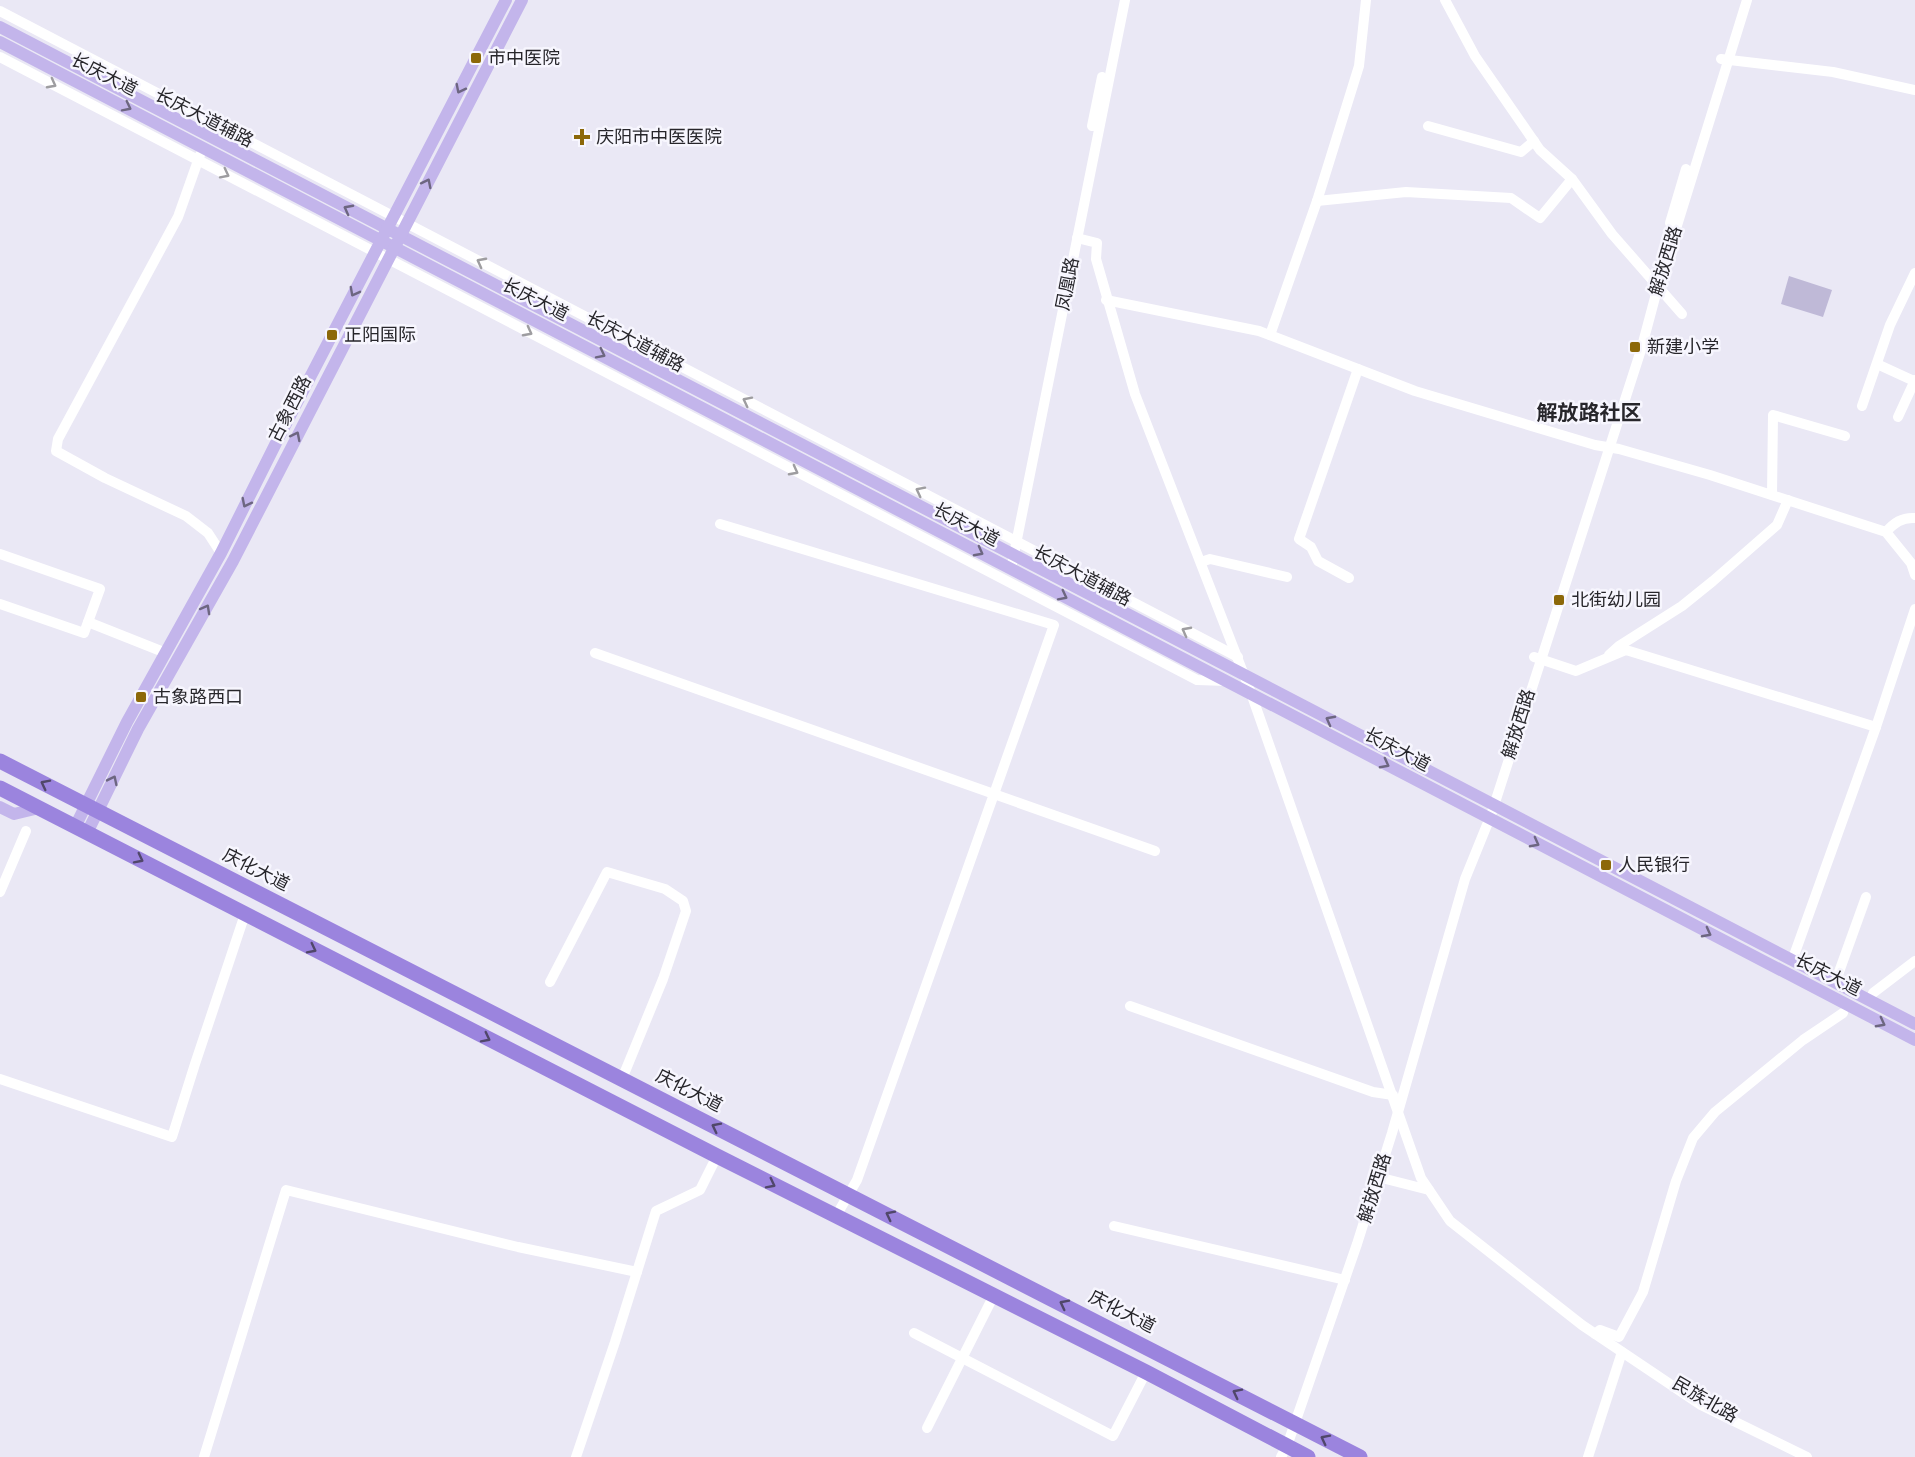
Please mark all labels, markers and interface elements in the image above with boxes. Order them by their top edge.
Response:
place label: 市中医院 [488,45,560,72]
street label: 长庆大道 [66,47,142,103]
marker: 市中医院 [469,51,483,65]
one-way arrow [46,77,56,88]
street label: 长庆大道辅路 [150,81,258,155]
one-way arrow [455,83,467,94]
one-way arrow [120,100,131,111]
place label: 庆阳市中医医院 [596,124,722,151]
marker: 庆阳市中医医院 [573,128,591,146]
one-way arrow [219,166,230,178]
one-way arrow [419,179,431,190]
one-way arrow [343,205,354,216]
street label: 解放西路 [1643,223,1689,299]
street label: 凤凰路 [1050,255,1086,313]
one-way arrow [477,258,488,269]
street label: 长庆大道 [497,272,573,328]
one-way arrow [350,286,362,297]
street label: 长庆大道辅路 [581,305,689,379]
place label: 正阳国际 [344,322,416,349]
one-way arrow [522,325,532,336]
marker: 正阳国际 [325,328,339,342]
place label: 新建小学 [1647,334,1719,361]
marker: 新建小学 [1628,340,1642,354]
one-way arrow [595,347,606,358]
street label: 古象西路 [262,371,318,447]
one-way arrow [742,397,753,409]
district label: 解放路社区 [1537,398,1642,430]
one-way arrow [289,432,300,443]
one-way arrow [788,464,799,475]
one-way arrow [916,487,926,498]
one-way arrow [242,496,253,507]
street label: 长庆大道 [928,496,1004,554]
street label: 长庆大道辅路 [1028,539,1136,613]
one-way arrow [972,544,983,556]
place label: 北街幼儿园 [1571,587,1661,614]
one-way arrow [1057,588,1068,600]
marker: 北街幼儿园 [1552,593,1566,607]
one-way arrow [199,605,210,615]
one-way arrow [1181,626,1192,638]
place label: 古象路西口 [153,684,243,711]
street label: 解放西路 [1496,686,1542,762]
marker: 古象路西口 [134,690,148,704]
one-way arrow [1326,716,1337,727]
street label: 长庆大道 [1359,721,1435,779]
one-way arrow [1379,756,1390,768]
one-way arrow [105,776,117,787]
one-way arrow [40,780,51,791]
one-way arrow [1528,836,1539,847]
street label: 庆化大道 [218,842,294,898]
one-way arrow [133,852,144,864]
place label: 人民银行 [1618,852,1690,879]
marker: 人民银行 [1599,858,1613,872]
one-way arrow [1701,926,1712,937]
one-way arrow [306,942,317,953]
street label: 长庆大道 [1790,947,1866,1003]
one-way arrow [1874,1015,1885,1027]
one-way arrow [479,1031,490,1042]
street label: 庆化大道 [651,1063,727,1119]
one-way arrow [712,1122,723,1134]
street label: 解放西路 [1352,1150,1398,1226]
one-way arrow [765,1177,776,1188]
one-way arrow [886,1211,896,1222]
street label: 庆化大道 [1084,1284,1160,1340]
one-way arrow [1059,1300,1070,1312]
street label: 民族北路 [1667,1370,1743,1430]
one-way arrow [1232,1389,1243,1401]
one-way arrow [1320,1434,1331,1446]

